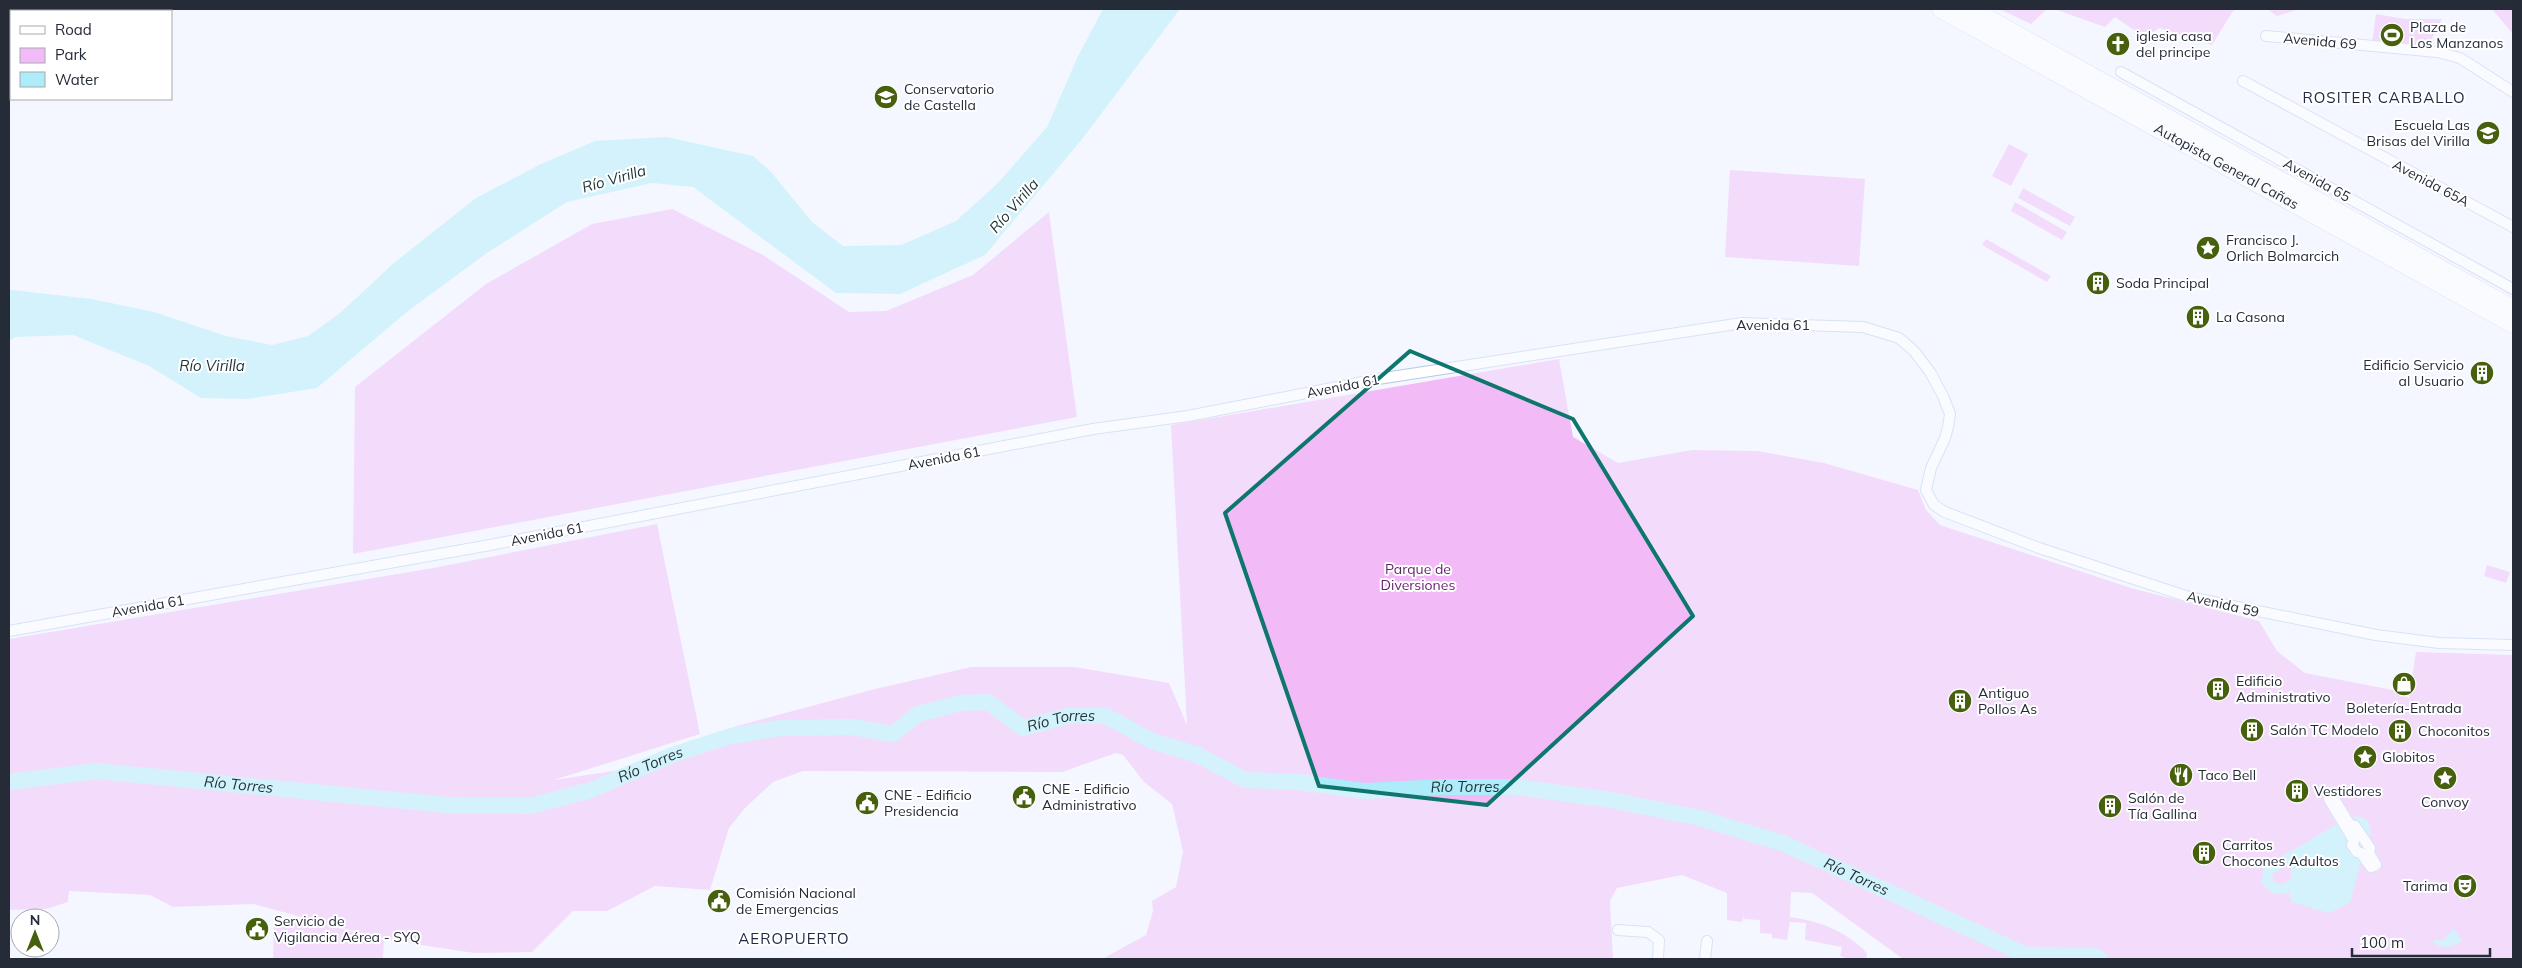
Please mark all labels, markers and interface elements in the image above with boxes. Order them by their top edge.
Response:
legend [10,10,172,100]
place label: Plaza de Los Manzanos [2410,18,2504,52]
text: Road [55,20,92,39]
sports icon: Plaza de Los Manzanos [2379,22,2405,48]
place label: iglesia casa del principe [2136,27,2212,61]
street label: Avenida 69 [2283,29,2357,53]
church icon: iglesia casa del principe [2105,31,2131,57]
text: Park [55,45,87,64]
text: Water [55,70,99,89]
place label: Conservatorio de Castella [904,80,994,114]
school or university icon: Conservatorio de Castella [873,84,899,110]
district label: ROSITER CARBALLO [2302,88,2466,107]
place label: Escuela Las Brisas del Virilla [2367,116,2470,150]
street label: Autopista General Cañas [2151,119,2302,213]
school or university icon: Escuela Las Brisas del Virilla [2475,120,2501,146]
street label: Avenida 65 [2280,154,2354,206]
street label: Avenida 65A [2390,155,2473,211]
water label: Río Virilla [580,160,648,197]
water label: Río Virilla [985,175,1042,237]
place label: Francisco J. Orlich Bolmarcich [2226,231,2339,265]
place icon: Francisco J. Orlich Bolmarcich [2195,235,2221,261]
building icon: Soda Principal [2085,270,2111,296]
place label: Soda Principal [2116,274,2209,292]
building icon: La Casona [2185,304,2211,330]
place label: La Casona [2216,308,2285,326]
street label: Avenida 61 [1736,316,1810,334]
water label: Río Virilla [179,356,245,375]
place label: Edificio Servicio al Usuario [2363,356,2464,390]
building icon: Edificio Servicio al Usuario [2469,360,2495,386]
street label: Avenida 61 [1305,370,1381,402]
street label: Avenida 61 [906,442,982,474]
street label: Avenida 61 [509,518,585,550]
park label: Parque de Diversiones [1381,560,1455,594]
street label: Avenida 59 [2185,587,2261,621]
street label: Avenida 61 [110,591,186,621]
shop icon: Boletería-Entrada [2391,671,2417,697]
place label: Edificio Administrativo [2236,672,2331,706]
building icon: Edificio Administrativo [2205,676,2231,702]
place label: Antiguo Pollos As [1978,684,2037,718]
building icon: Antiguo Pollos As [1947,688,1973,714]
place label: Boletería-Entrada [2346,699,2462,717]
water label: Río Torres [1025,706,1095,736]
building icon: Salón TC Modelo [2239,717,2265,743]
building icon: Choconitos [2387,718,2413,744]
place label: Salón TC Modelo [2270,721,2379,739]
place label: Choconitos [2418,722,2490,740]
water label: Río Torres [614,742,685,786]
place icon: Globitos [2352,744,2378,770]
place label: Globitos [2382,748,2435,766]
restaurant icon: Taco Bell [2168,762,2194,788]
place icon: Convoy [2432,765,2458,791]
place label: Taco Bell [2198,766,2256,784]
water label: Río Torres [203,771,274,797]
water label: Río Torres [1430,777,1500,797]
building icon: Vestidores [2284,778,2310,804]
place label: CNE - Edificio Administrativo [1042,780,1137,814]
place label: Vestidores [2314,782,2382,800]
public building icon: CNE - Edificio Administrativo [1011,784,1037,810]
place label: CNE - Edificio Presidencia [884,786,972,820]
place label: Salón de Tía Gallina [2128,789,2197,823]
public building icon: CNE - Edificio Presidencia [854,790,880,816]
building icon: Salón de Tía Gallina [2097,793,2123,819]
place label: Convoy [2421,793,2469,811]
place label: Carritos Chocones Adultos [2222,836,2339,870]
building icon: Carritos Chocones Adultos [2191,840,2217,866]
water label: Río Torres [1821,853,1892,900]
theatre icon: Tarima [2452,873,2478,899]
place label: Tarima [2403,877,2448,895]
place label: Comisión Nacional de Emergencias [736,884,856,918]
public building icon: Comisión Nacional de Emergencias [706,888,732,914]
north arrow [10,908,60,958]
text: N [30,911,40,929]
place label: Servicio de Vigilancia Aérea - SYQ [274,912,420,946]
public building icon: Servicio de Vigilancia Aérea - SYQ [244,916,270,942]
scale bar [2352,926,2490,958]
district label: AEROPUERTO [738,929,850,948]
text: 100 m [2360,933,2404,952]

